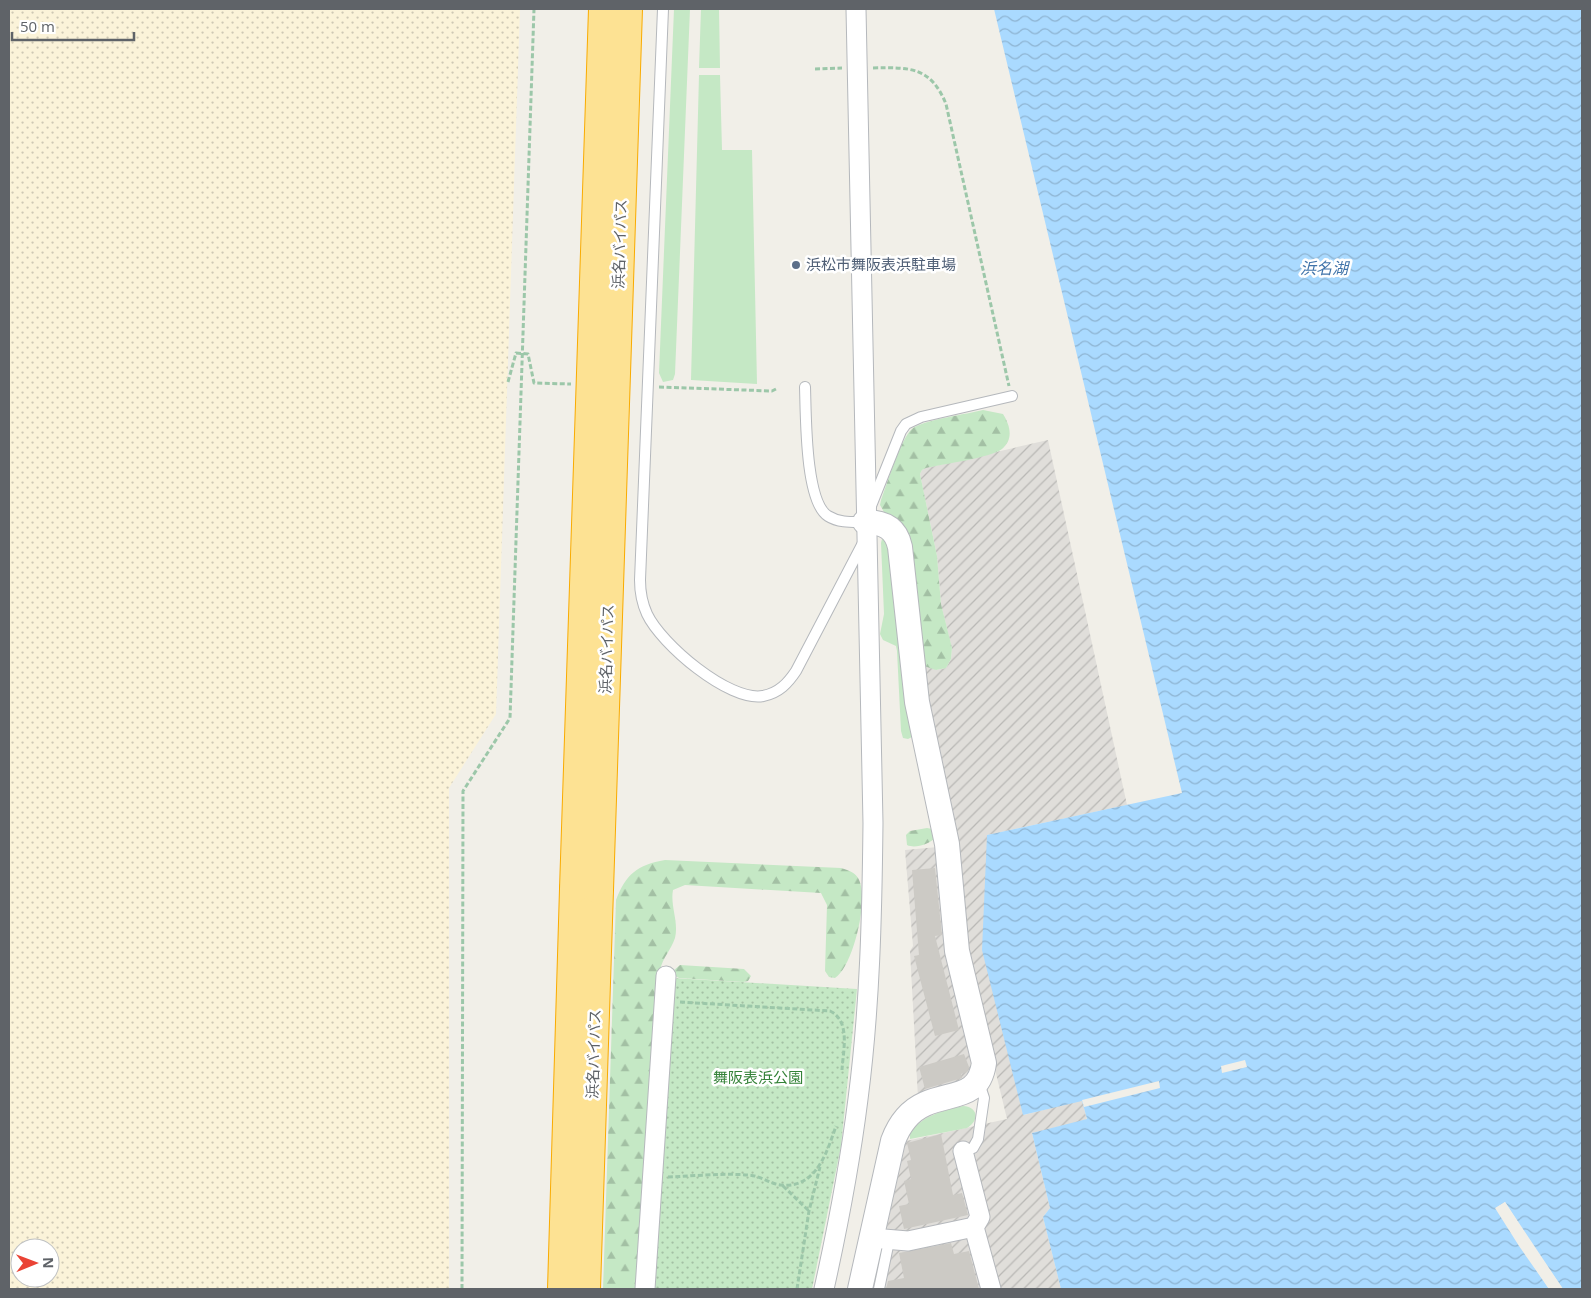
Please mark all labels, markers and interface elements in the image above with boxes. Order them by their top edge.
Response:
scale bar [12,10,135,42]
text: 50 m [20,16,55,36]
street label: 浜名バイパス [607,199,631,289]
place label: 浜松市舞阪表浜駐車場 [806,254,956,274]
water label: 浜名湖 [1300,257,1351,279]
marker: 浜松市舞阪表浜駐車場 [790,259,802,271]
street label: 浜名バイパス [594,604,618,694]
street label: 浜名バイパス [581,1009,605,1099]
park label: 舞阪表浜公園 [713,1067,803,1087]
north arrow [10,1238,60,1288]
text: N [39,1257,58,1269]

